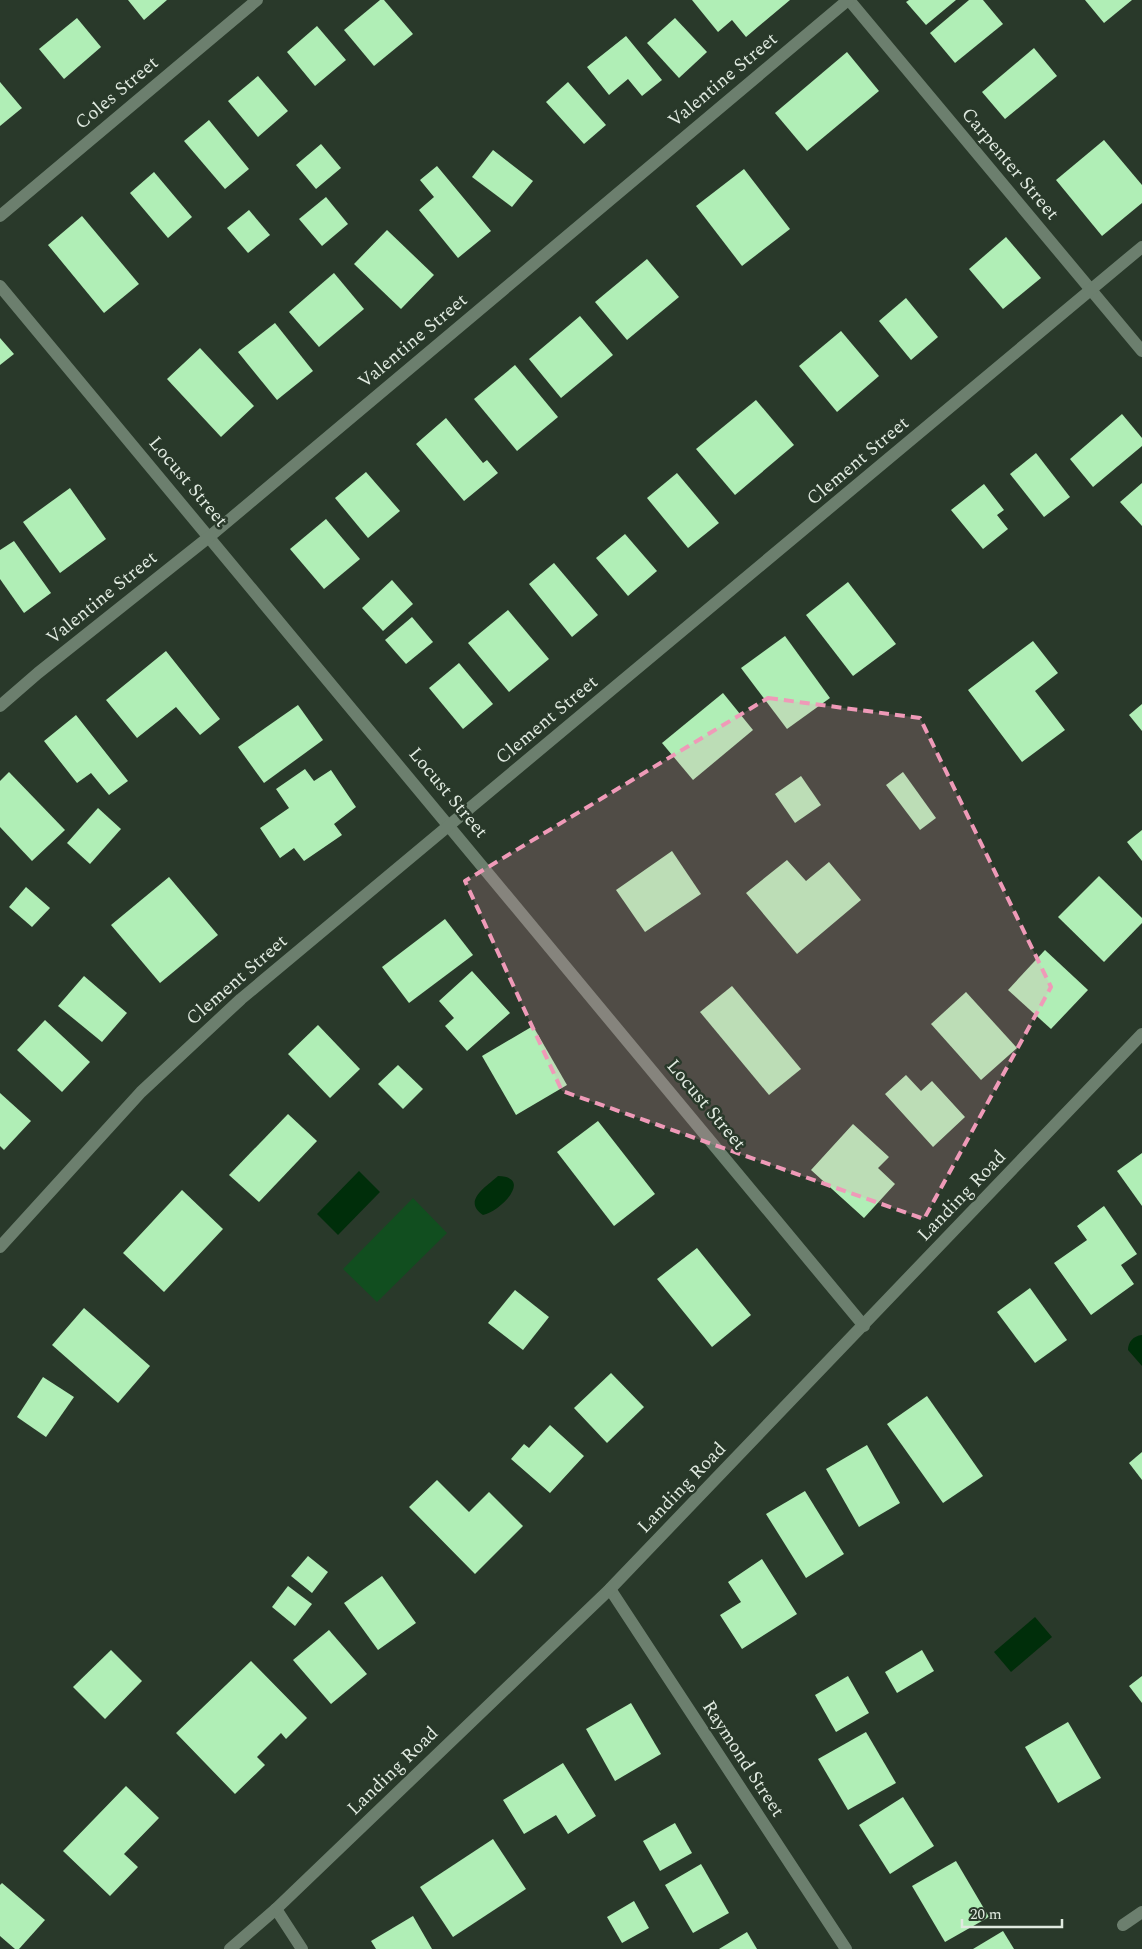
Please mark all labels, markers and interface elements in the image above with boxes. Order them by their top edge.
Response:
street label: Valentine Street [662,25,784,135]
street label: Coles Street [69,49,165,137]
street label: Carpenter Street [954,101,1066,227]
street label: Valentine Street [352,286,474,396]
street label: Clement Street [800,409,916,513]
street label: Locust Street [141,430,235,534]
street label: Valentine Street [40,544,164,652]
street label: Clement Street [489,668,605,772]
street label: Locust Street [401,741,495,845]
street label: Clement Street [180,927,294,1032]
street label: Locust Street [659,1053,753,1157]
street label: Landing Road [911,1144,1013,1248]
street label: Landing Road [631,1436,733,1540]
street label: Raymond Street [694,1695,792,1823]
street label: Landing Road [341,1720,445,1822]
scale bar [962,1896,1062,1928]
text: 20 m [970,1903,1002,1926]

